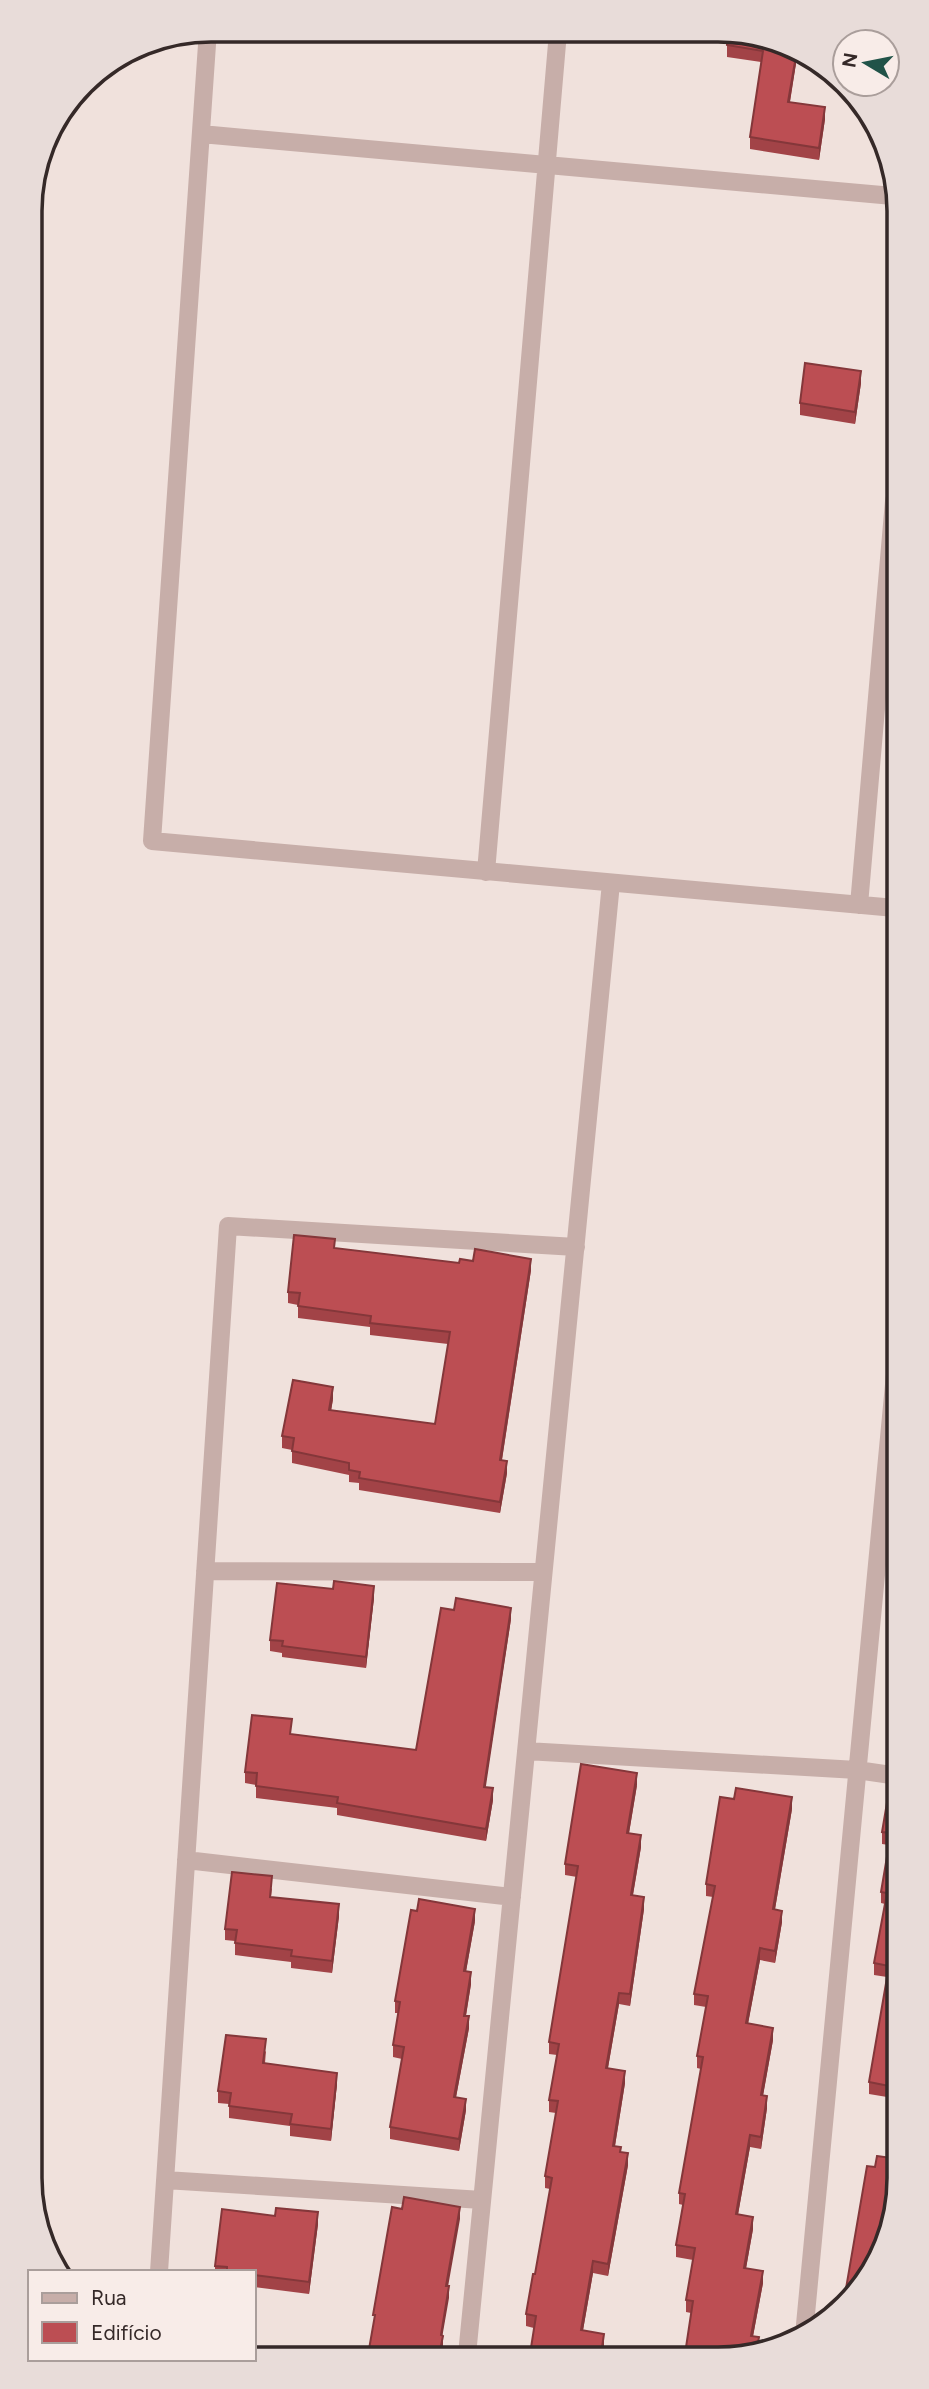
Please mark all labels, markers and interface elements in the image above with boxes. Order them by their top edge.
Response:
north arrow [831,28,901,98]
text: N [837,51,862,69]
legend [28,2270,256,2361]
text: Rua [91,2285,127,2310]
text: Edifício [91,2320,162,2345]

